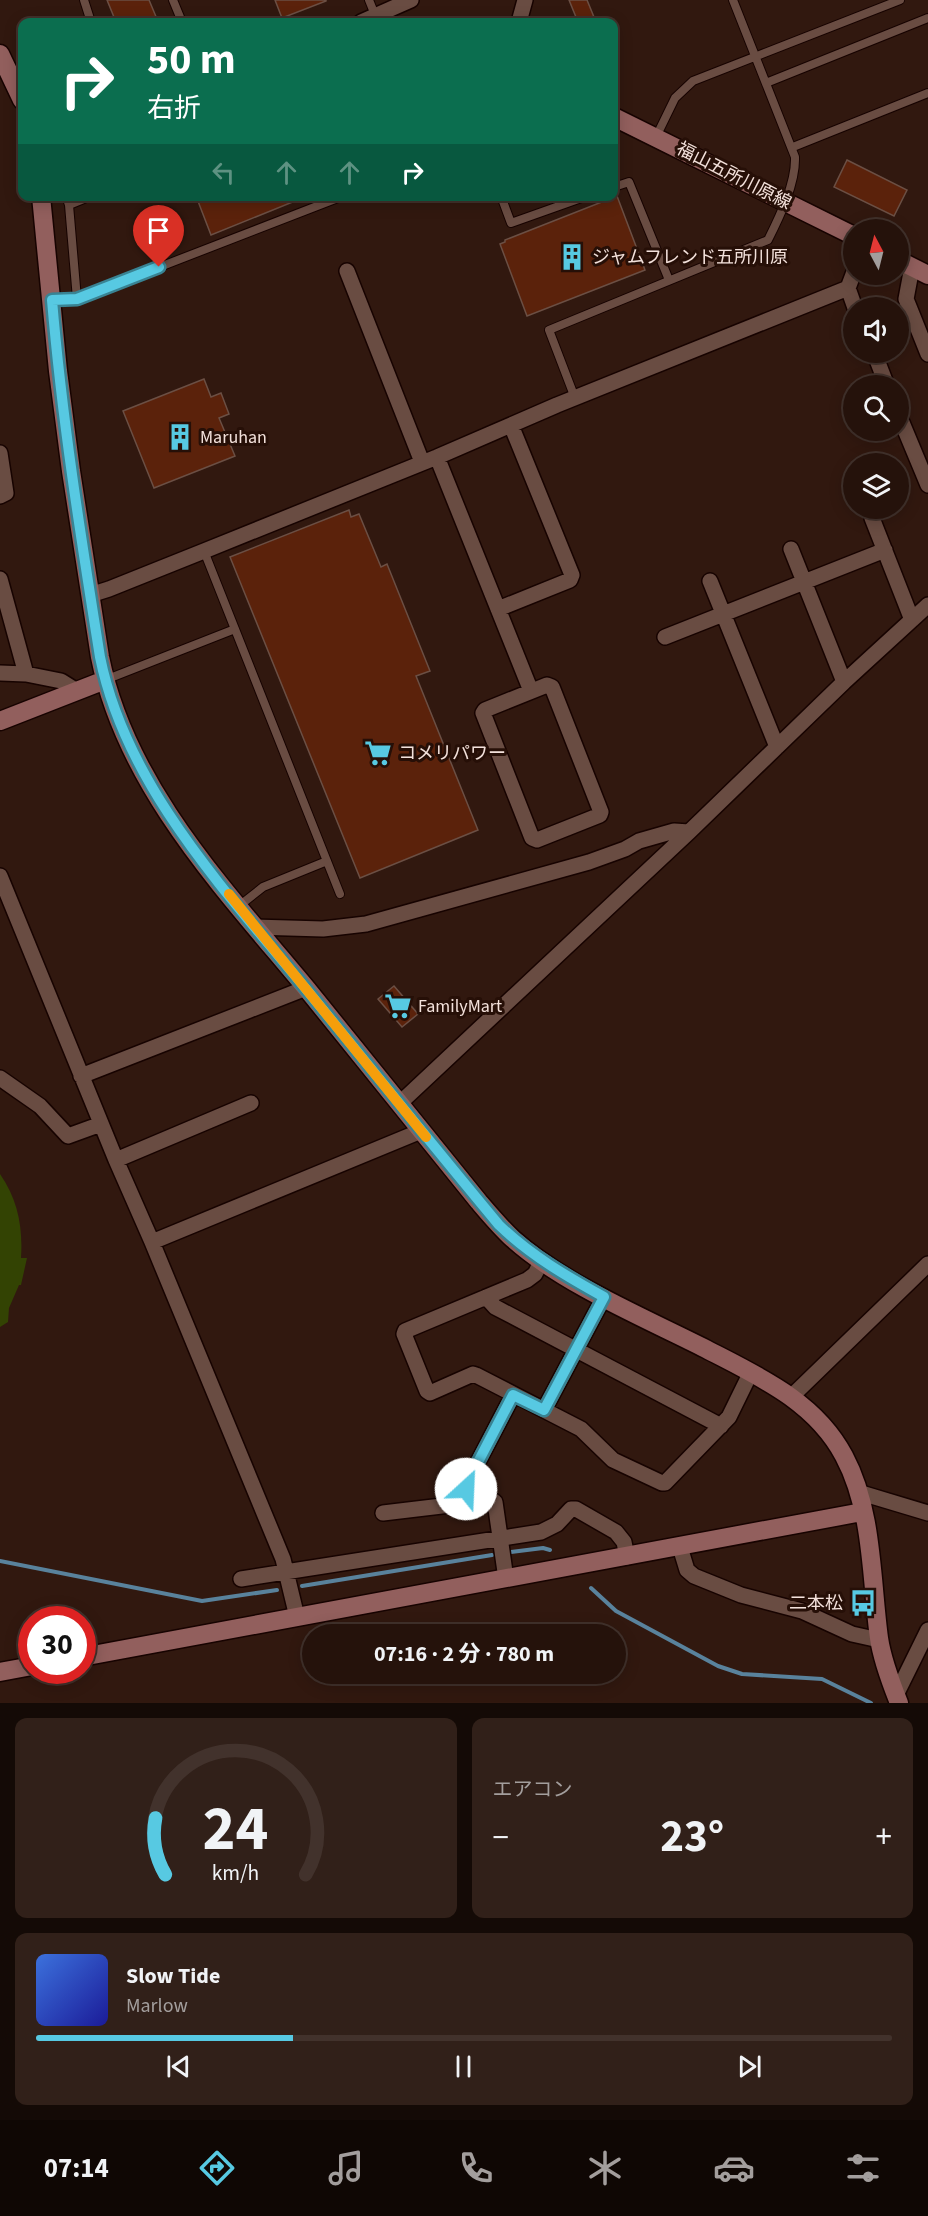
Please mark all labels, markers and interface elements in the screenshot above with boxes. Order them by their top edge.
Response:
text: 50 m [147,30,236,90]
icon: right [48,42,126,120]
text: 右折 [147,89,201,128]
street label: 福山五所川原線 [672,136,796,216]
icon: left [207,156,240,189]
icon: ahead [270,156,303,189]
icon: ahead [333,156,366,189]
icon: right [396,156,429,189]
pin [133,205,184,267]
icon: arrive [142,214,175,247]
north arrow [843,219,909,285]
map controls [843,219,909,519]
building icon: ジャムフレンド五所川原 [557,242,587,272]
place label: ジャムフレンド五所川原 [592,245,788,270]
button: sound [843,297,909,363]
button: search [843,375,909,441]
building icon: Maruhan [165,422,195,452]
place label: Maruhan [200,425,267,450]
button: layers [843,453,909,519]
supermarket icon: コメリパワー [363,738,393,768]
place label: コメリパワー [398,741,506,766]
supermarket icon: FamilyMart [383,991,413,1021]
place label: FamilyMart [418,994,502,1019]
position arrow [434,1457,498,1521]
bus stop icon: 二本松 [848,1588,878,1618]
place label: 二本松 [789,1591,843,1616]
speed limit sign: 30 [18,1606,96,1684]
text: 07:16 · 2 分 · 780 m [374,1638,554,1670]
text: エアコン [493,1776,573,1804]
text: 24 [203,1785,269,1874]
text: 23° [660,1805,724,1869]
text: − [493,1814,509,1861]
text: + [876,1814,892,1861]
text: km/h [212,1858,260,1889]
text: Slow Tide [126,1960,220,1992]
text: Marlow [126,1992,188,2020]
icon: previous [162,2050,195,2083]
icon: pause [447,2050,480,2083]
icon: next [733,2050,766,2083]
icon: directions [196,2147,238,2189]
icon: music [325,2147,367,2189]
icon: phone [455,2147,497,2189]
icon: climate [584,2147,626,2189]
icon: car [713,2147,755,2189]
icon: filters [842,2147,884,2189]
text: 07:14 [44,2149,109,2188]

